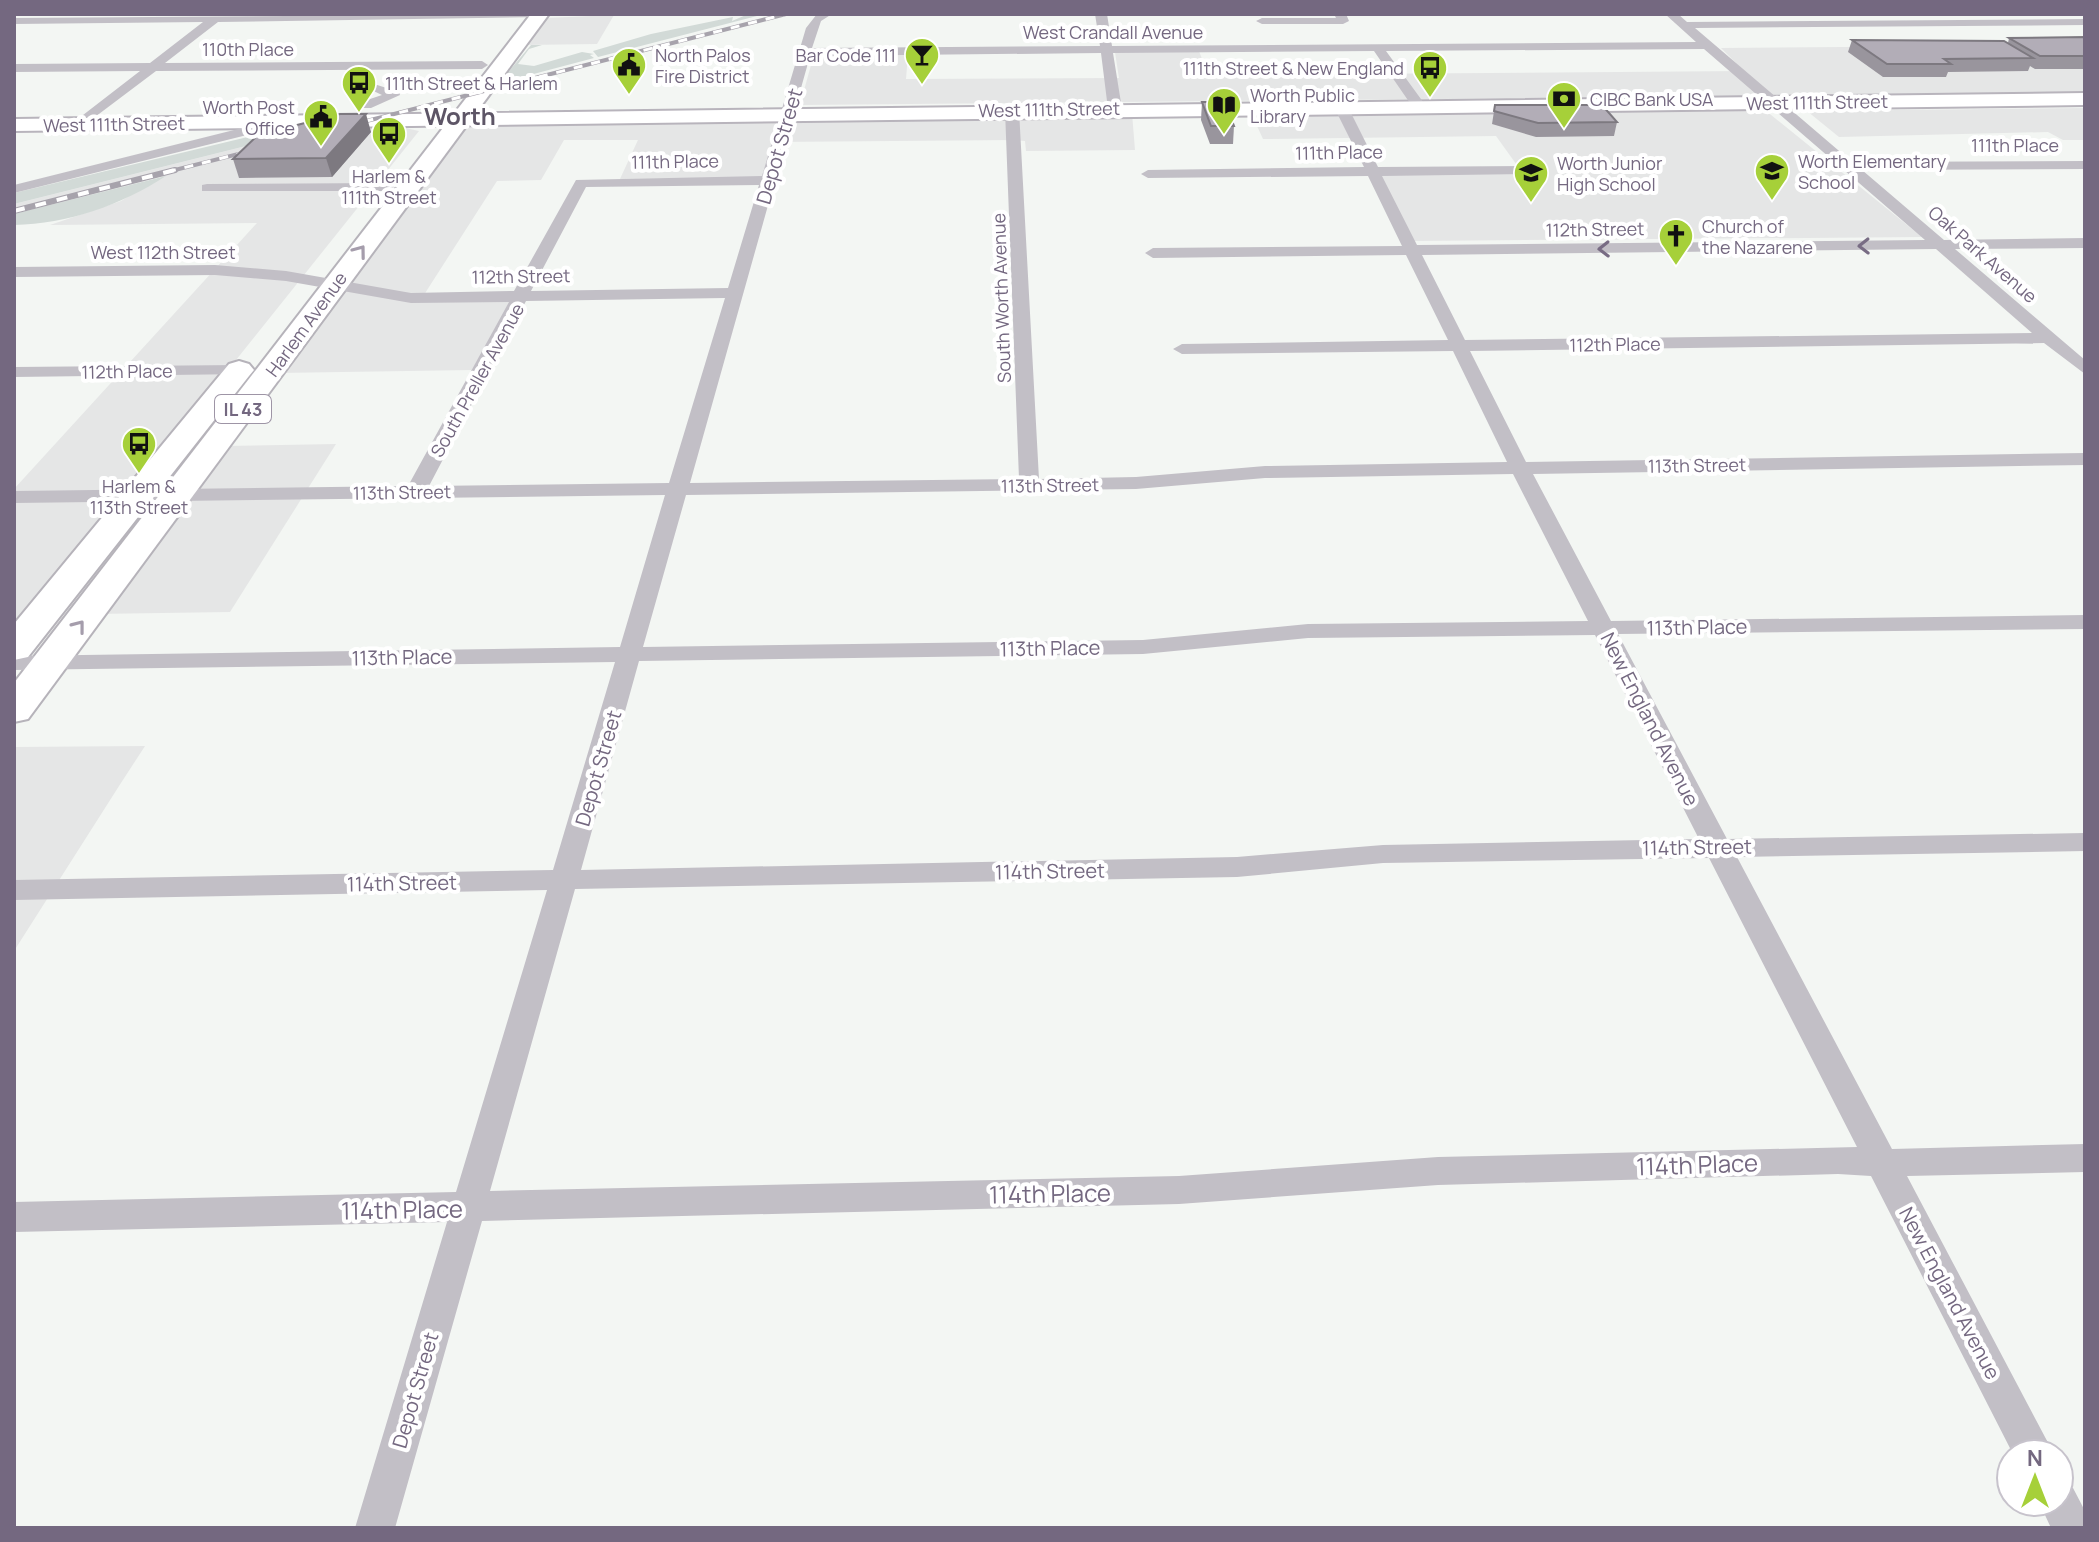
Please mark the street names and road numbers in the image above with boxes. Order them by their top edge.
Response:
street label: West Crandall Avenue [1023,20,1203,44]
street label: 110th Place [202,37,294,61]
street label: Depot Street [750,85,808,207]
street label: West 111th Street [1746,89,1888,115]
street label: West 111th Street [978,96,1120,122]
street label: West 111th Street [43,111,185,137]
street label: 111th Place [1971,133,2059,157]
street label: 111th Place [1295,139,1383,165]
street label: 111th Place [631,148,719,174]
street label: Oak Park Avenue [1924,200,2042,308]
street label: South Worth Avenue [986,213,1016,383]
street label: 112th Street [1545,216,1645,242]
street label: West 112th Street [90,240,236,264]
street label: 112th Street [471,263,571,289]
street label: Harlem Avenue [260,267,352,381]
street label: South Preller Avenue [425,299,529,461]
street label: 112th Place [1569,331,1661,357]
street label: 112th Place [81,358,173,384]
road number: IL 43 [215,395,271,423]
street label: 113th Street [1648,452,1746,478]
street label: 113th Street [1001,472,1099,498]
street label: 113th Street [353,479,451,505]
street label: 113th Place [1646,613,1748,641]
street label: New England Avenue [1595,628,1705,810]
street label: 113th Place [999,634,1101,662]
street label: 113th Place [351,643,453,671]
street label: Depot Street [569,707,627,829]
street label: 114th Street [1642,833,1752,861]
street label: 114th Street [995,857,1105,885]
street label: 114th Street [347,869,457,897]
street label: 114th Place [1636,1145,1758,1183]
street label: 114th Place [989,1175,1111,1211]
street label: 114th Place [341,1191,463,1227]
street label: New England Avenue [1893,1202,2007,1384]
street label: Depot Street [386,1329,444,1451]

